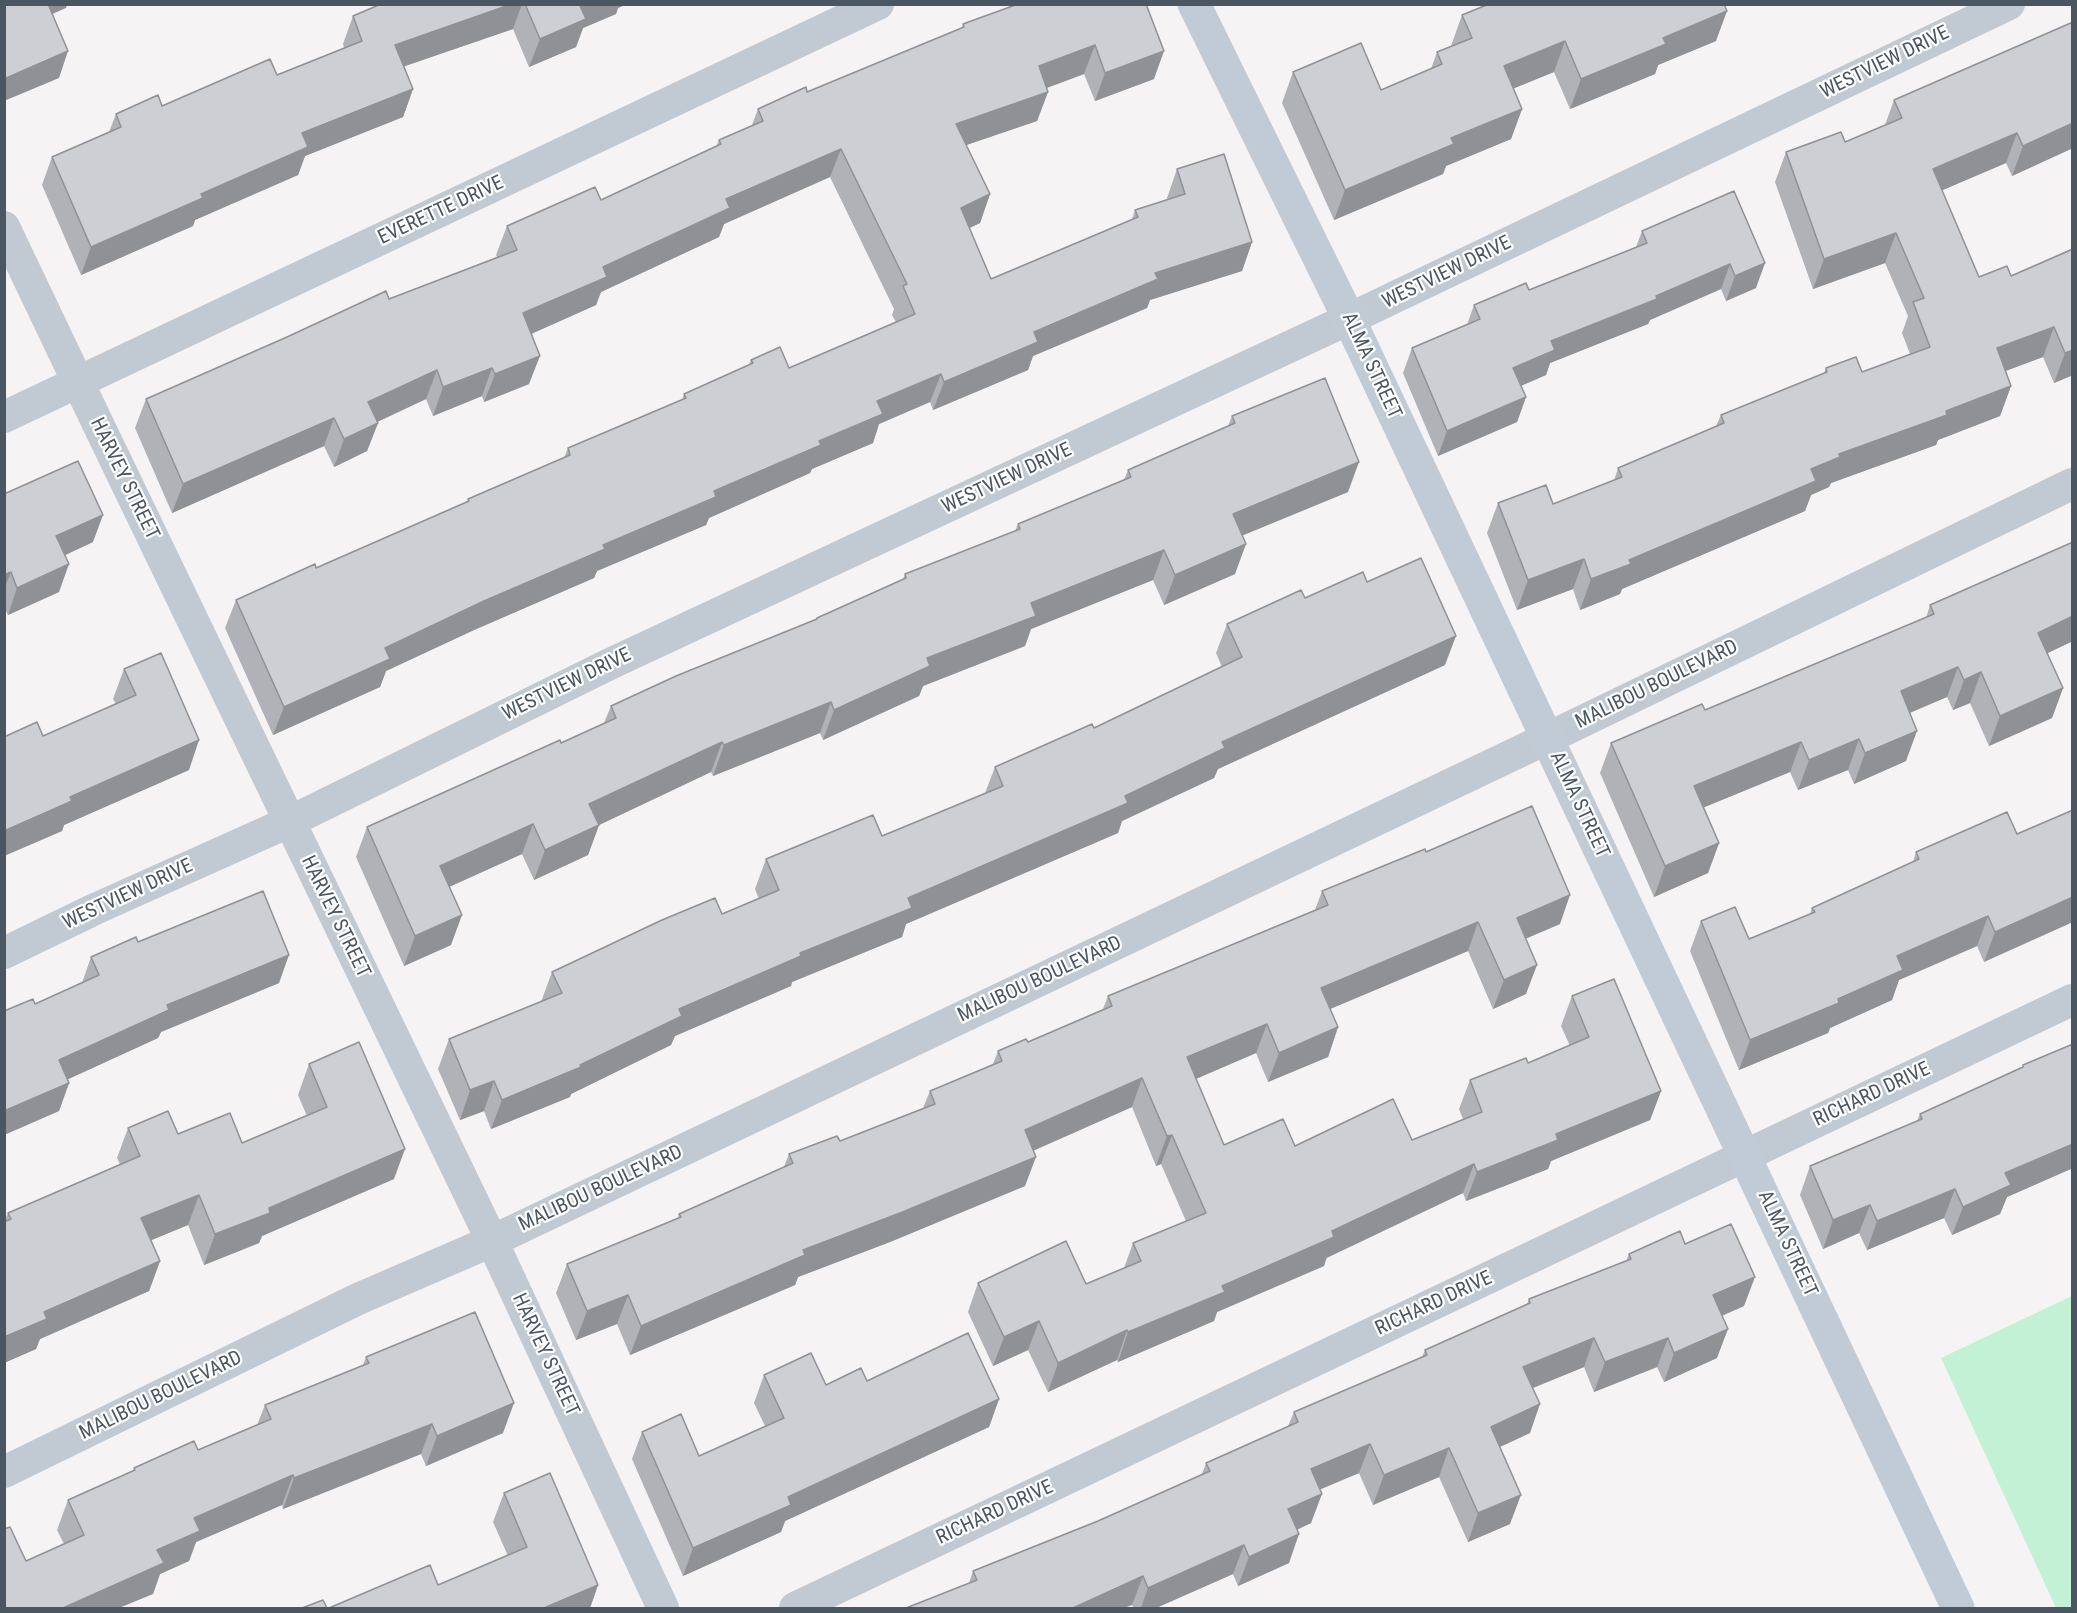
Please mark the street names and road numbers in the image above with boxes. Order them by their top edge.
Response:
street label: WESTVIEW DRIVE [1817,21,1953,105]
street label: EVERETTE DRIVE [375,171,507,251]
street label: WESTVIEW DRIVE [1379,231,1515,315]
street label: ALMA STREET [1336,309,1406,423]
street label: HARVEY STREET [84,414,164,544]
street label: WESTVIEW DRIVE [938,438,1076,520]
street label: MALIBOU BOULEVARD [1572,635,1742,735]
street label: WESTVIEW DRIVE [499,643,635,727]
street label: ALMA STREET [1544,748,1614,862]
street label: HARVEY STREET [295,852,375,982]
street label: WESTVIEW DRIVE [59,854,197,936]
street label: MALIBOU BOULEVARD [954,932,1126,1028]
street label: RICHARD DRIVE [1810,1058,1934,1132]
street label: MALIBOU BOULEVARD [515,1141,687,1237]
street label: ALMA STREET [1752,1187,1822,1301]
street label: RICHARD DRIVE [1372,1267,1496,1341]
street label: HARVEY STREET [506,1290,584,1420]
street label: MALIBOU BOULEVARD [76,1346,246,1446]
street label: RICHARD DRIVE [933,1476,1057,1550]

